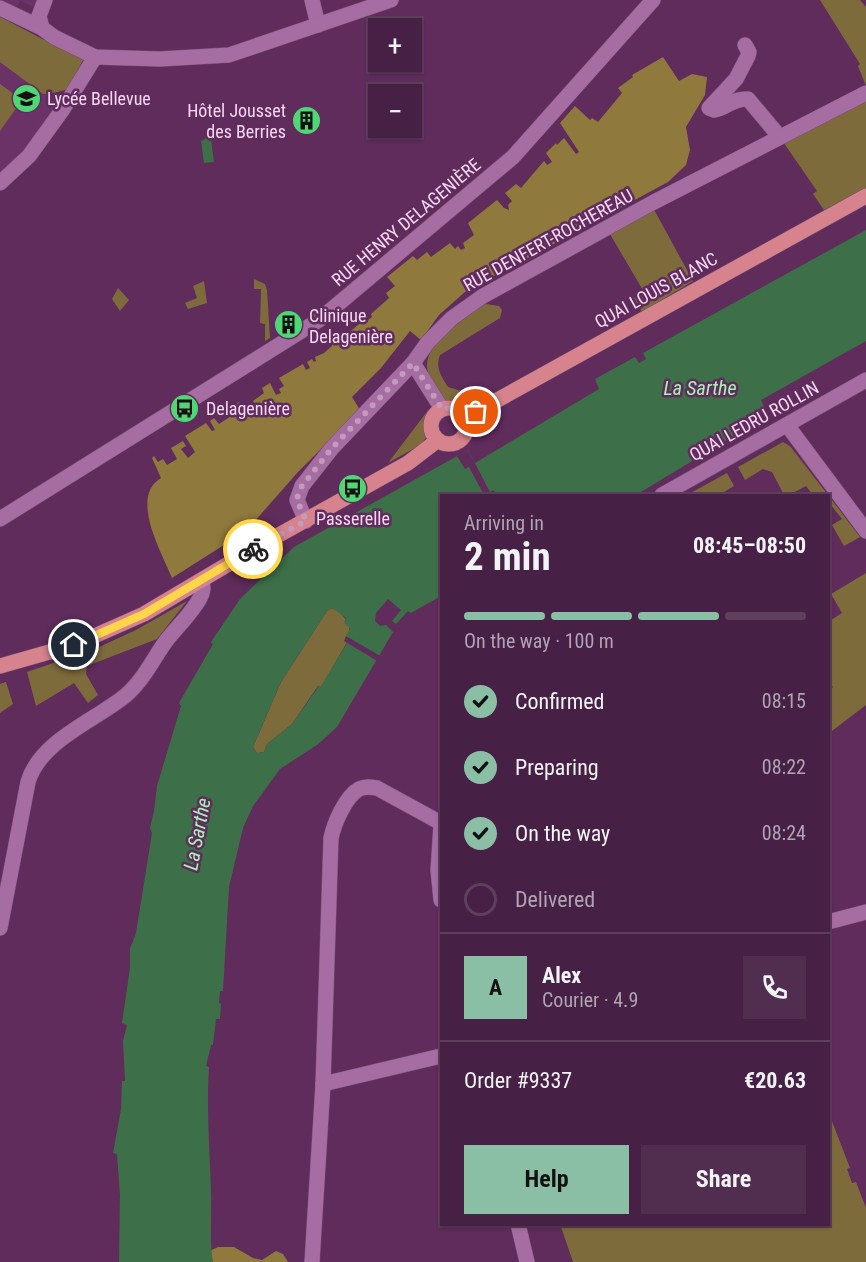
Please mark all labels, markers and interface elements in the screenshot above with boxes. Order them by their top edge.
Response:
map controls [368,18,422,138]
button: + [368,18,422,72]
school or university icon: Lycée Bellevue [10,82,42,114]
button: − [368,84,422,138]
place label: Lycée Bellevue [47,88,151,109]
place label: Hôtel Jousset des Berries [187,100,286,142]
building icon: Hôtel Jousset des Berries [291,104,323,136]
street label: RUE HENRY DELAGENIÈRE [327,154,485,290]
street label: RUE DENFERT-ROCHEREAU [459,185,637,295]
street label: QUAI LOUIS BLANC [591,248,721,332]
place label: Clinique Delagenière [309,305,393,347]
building icon: Clinique Delagenière [272,309,304,341]
water label: La Sarthe [663,376,737,400]
street label: QUAI LEDRU ROLLIN [686,377,822,465]
pin [450,386,501,437]
bus stop icon: Delagenière [169,392,201,424]
icon: bag [459,395,492,428]
place label: Delagenière [206,398,290,419]
bus stop icon: Passerelle [337,473,369,505]
place label: Passerelle [316,508,390,529]
text: Arriving in [464,511,544,535]
courier [223,519,283,579]
icon: bike [237,533,270,566]
text: 08:45–08:50 [693,533,806,558]
text: 2 min [464,534,551,580]
pin [48,619,99,670]
icon: home [57,628,90,661]
text: On the way · 100 m [464,629,614,653]
icon: check [464,685,497,718]
text: Confirmed [515,689,604,714]
text: 08:15 [762,689,806,713]
icon: check [464,751,497,784]
text: Preparing [515,755,599,780]
text: 08:22 [762,755,806,779]
water label: La Sarthe [178,796,216,872]
icon: check [464,817,497,850]
text: On the way [515,821,610,846]
text: 08:24 [762,821,806,845]
text: Delivered [515,887,595,912]
button: phone [743,956,806,1019]
text: Alex [542,963,581,988]
text: A [489,975,502,1000]
text: Courier · 4.9 [542,988,638,1012]
text: Order #9337 [464,1068,572,1093]
text: €20.63 [744,1068,806,1093]
button: Help [464,1145,629,1214]
button: Share [641,1145,806,1214]

